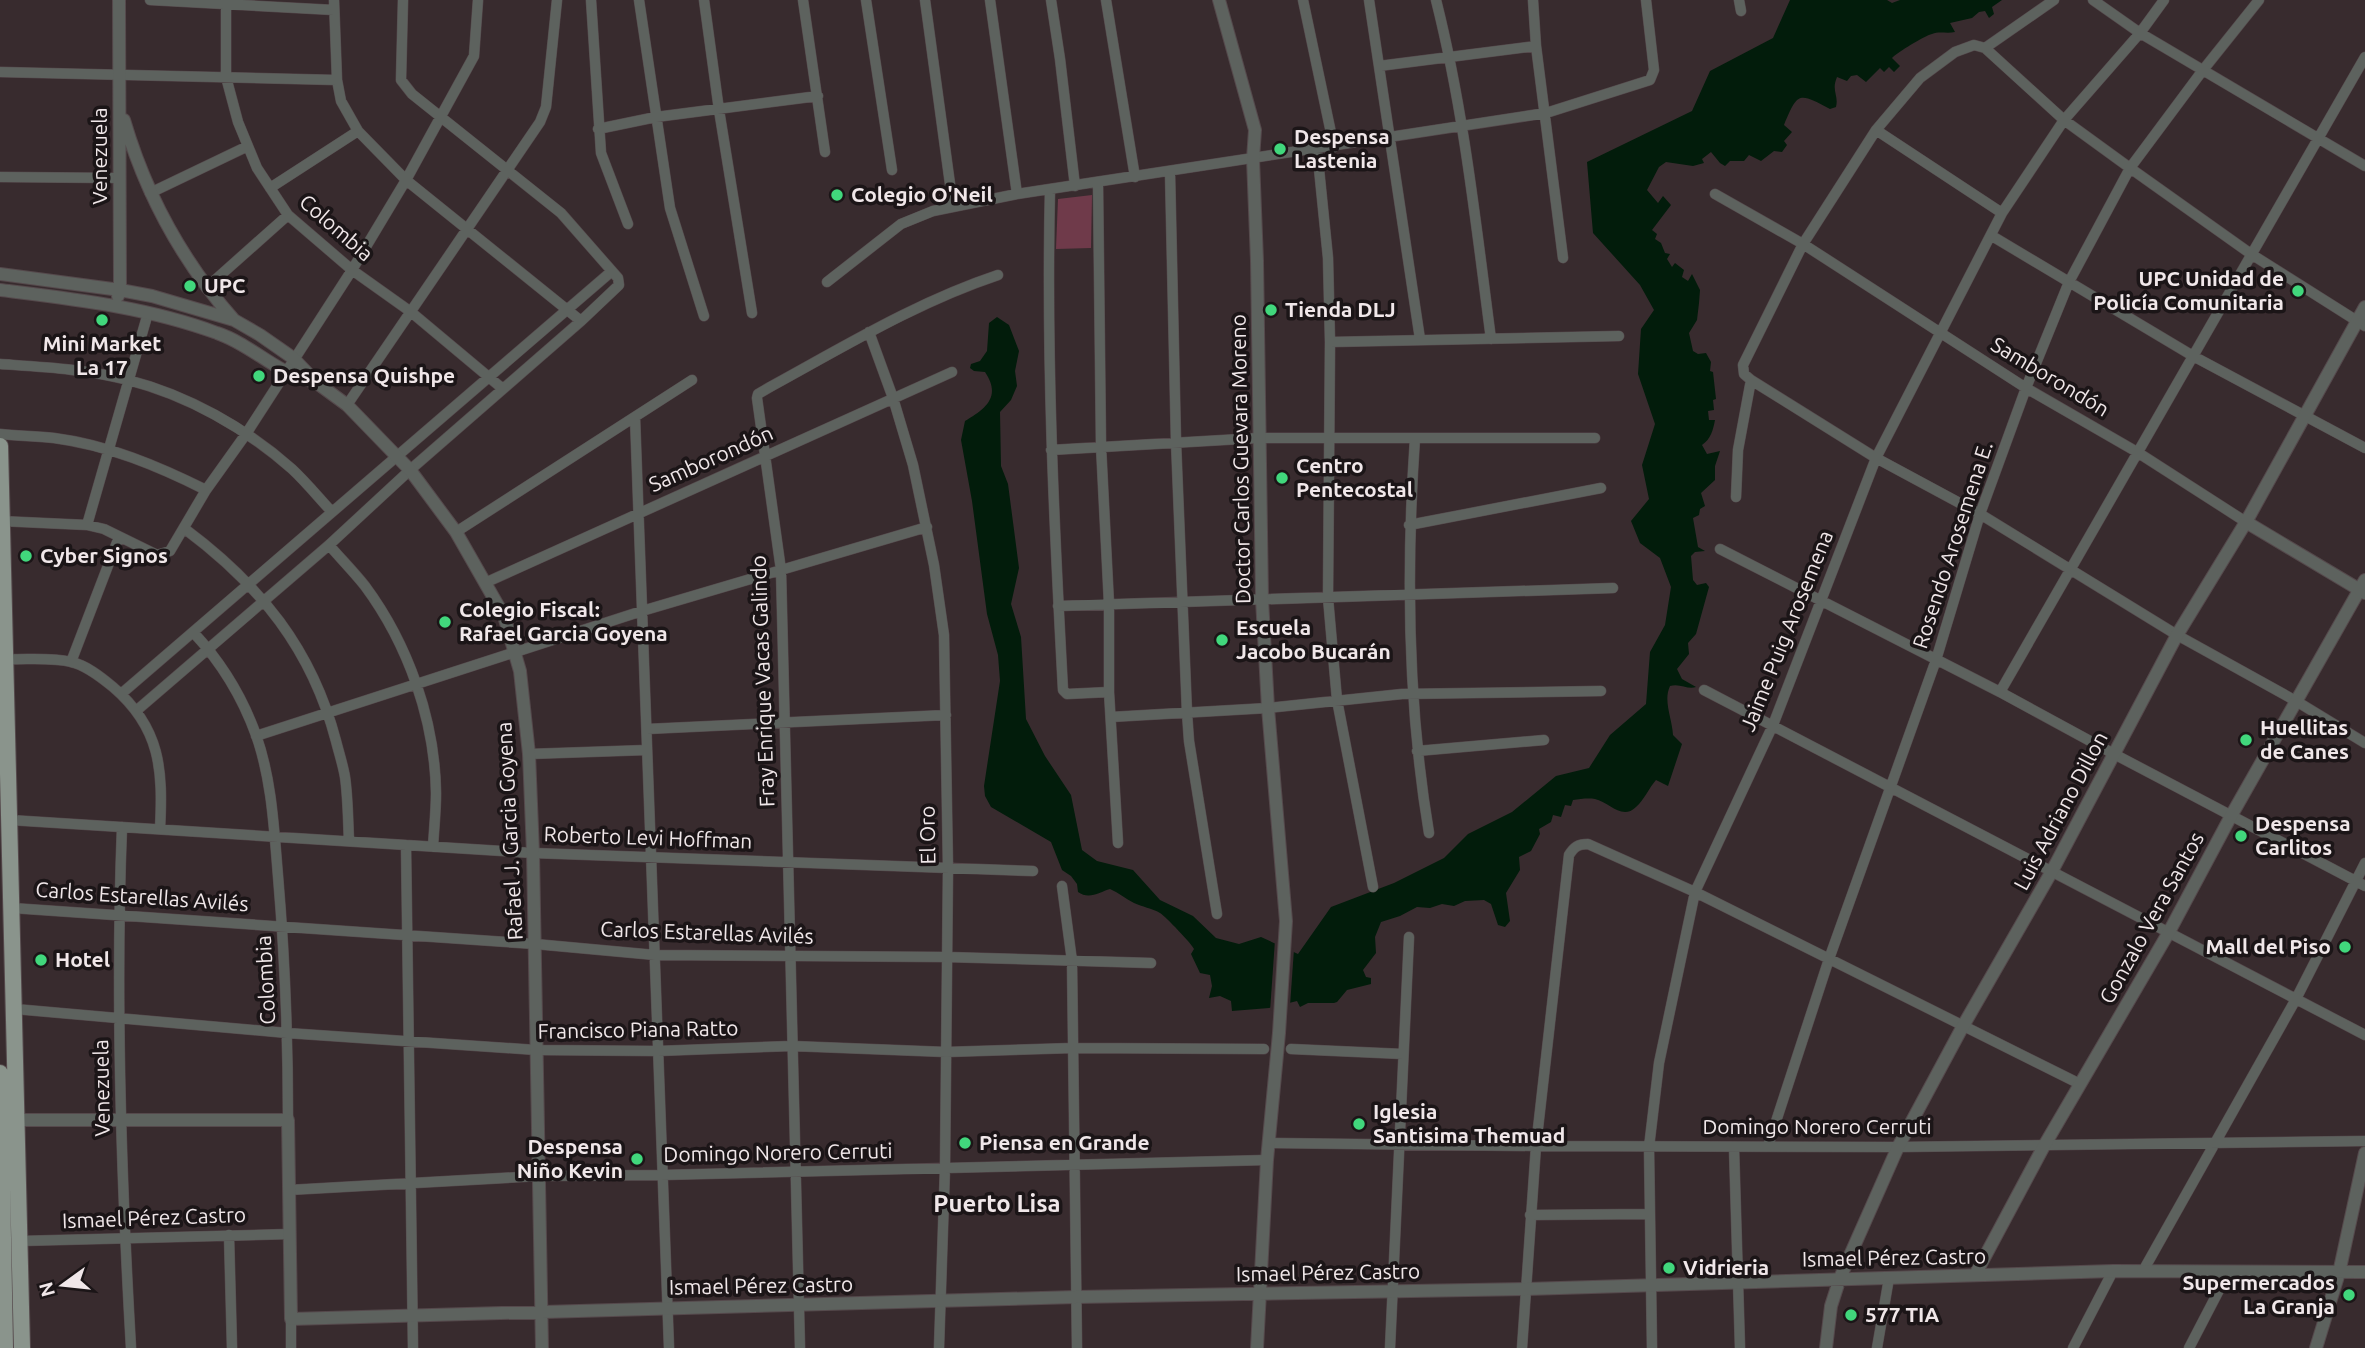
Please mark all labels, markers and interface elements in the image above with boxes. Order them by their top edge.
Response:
street label: Venezuela [87,107,111,205]
place label: Despensa Lastenia [1294,124,1390,172]
marker: Despensa Lastenia [1272,141,1288,157]
place label: Colegio O'Neil [851,182,993,206]
marker: Colegio O'Neil [829,187,845,203]
street label: Colombia [295,189,378,266]
place label: UPC Unidad de Policía Comunitaria [2093,266,2284,314]
place label: UPC [204,273,245,297]
marker: UPC [182,278,198,294]
marker: UPC Unidad de Policía Comunitaria [2290,283,2306,299]
place label: Tienda DLJ [1285,297,1396,321]
marker: Tienda DLJ [1263,302,1279,318]
marker: Mini Market La 17 [94,312,110,328]
street label: Doctor Carlos Guevara Moreno [1225,314,1255,604]
place label: Mini Market La 17 [43,331,161,379]
street label: Samborondón [1987,332,2114,421]
place label: Despensa Quishpe [273,363,455,387]
marker: Despensa Quishpe [251,368,267,384]
street label: Samborondón [645,420,776,496]
street label: Rosendo Arosemena E. [1907,438,1997,651]
place label: Centro Pentecostal [1296,453,1413,501]
marker: Centro Pentecostal [1274,470,1290,486]
street label: Jaime Puig Arosemena [1735,527,1837,735]
place label: Cyber Signos [40,543,168,567]
marker: Cyber Signos [18,548,34,564]
street label: Fray Enrique Vacas Galindo [746,555,778,807]
place label: Colegio Fiscal: Rafael Garcia Goyena [459,597,668,645]
marker: Colegio Fiscal: Rafael Garcia Goyena [437,614,453,630]
place label: Escuela Jacobo Bucarán [1236,615,1391,663]
marker: Escuela Jacobo Bucarán [1214,632,1230,648]
place label: Huellitas de Canes [2260,715,2349,763]
street label: Rafael J. Garcia Goyena [491,721,527,941]
street label: Luis Adriano Dillon [2008,727,2112,894]
marker: Huellitas de Canes [2238,732,2254,748]
street label: El Oro [914,805,940,865]
place label: Despensa Carlitos [2255,811,2351,859]
street label: Roberto Levi Hoffman [543,821,753,853]
street label: Gonzalo Vera Santos [2094,828,2208,1007]
marker: Despensa Carlitos [2233,828,2249,844]
street label: Carlos Estarellas Avilés [35,877,249,915]
street label: Carlos Estarellas Avilés [600,916,814,948]
place label: Mall del Piso [2206,934,2331,958]
street label: Colombia [251,935,279,1025]
marker: Mall del Piso [2337,939,2353,955]
place label: Hotel [55,947,110,971]
marker: Hotel [33,952,49,968]
street label: Francisco Piana Ratto [537,1015,739,1043]
street label: Venezuela [88,1039,114,1137]
place label: Iglesia Santisima Themuad [1373,1099,1565,1147]
street label: Domingo Norero Cerruti [1702,1114,1932,1138]
marker: Iglesia Santisima Themuad [1351,1116,1367,1132]
place label: Piensa en Grande [979,1130,1150,1154]
place label: Despensa Niño Kevin [517,1134,623,1182]
marker: Piensa en Grande [957,1135,973,1151]
street label: Domingo Norero Cerruti [663,1138,893,1166]
marker: Despensa Niño Kevin [629,1151,645,1167]
district label: Puerto Lisa [933,1190,1061,1217]
street label: Ismael Pérez Castro [61,1202,246,1232]
street label: Ismael Pérez Castro [1802,1243,1986,1271]
north arrow [28,1250,98,1320]
place label: Vidrieria [1683,1255,1769,1279]
street label: Ismael Pérez Castro [1236,1258,1420,1286]
marker: Vidrieria [1661,1260,1677,1276]
place label: Supermercados La Granja [2182,1270,2335,1318]
street label: Ismael Pérez Castro [669,1271,853,1299]
text: N [34,1280,59,1299]
marker: Supermercados La Granja [2341,1287,2357,1303]
place label: 577 TIA [1865,1302,1939,1326]
marker: 577 TIA [1843,1307,1859,1323]

